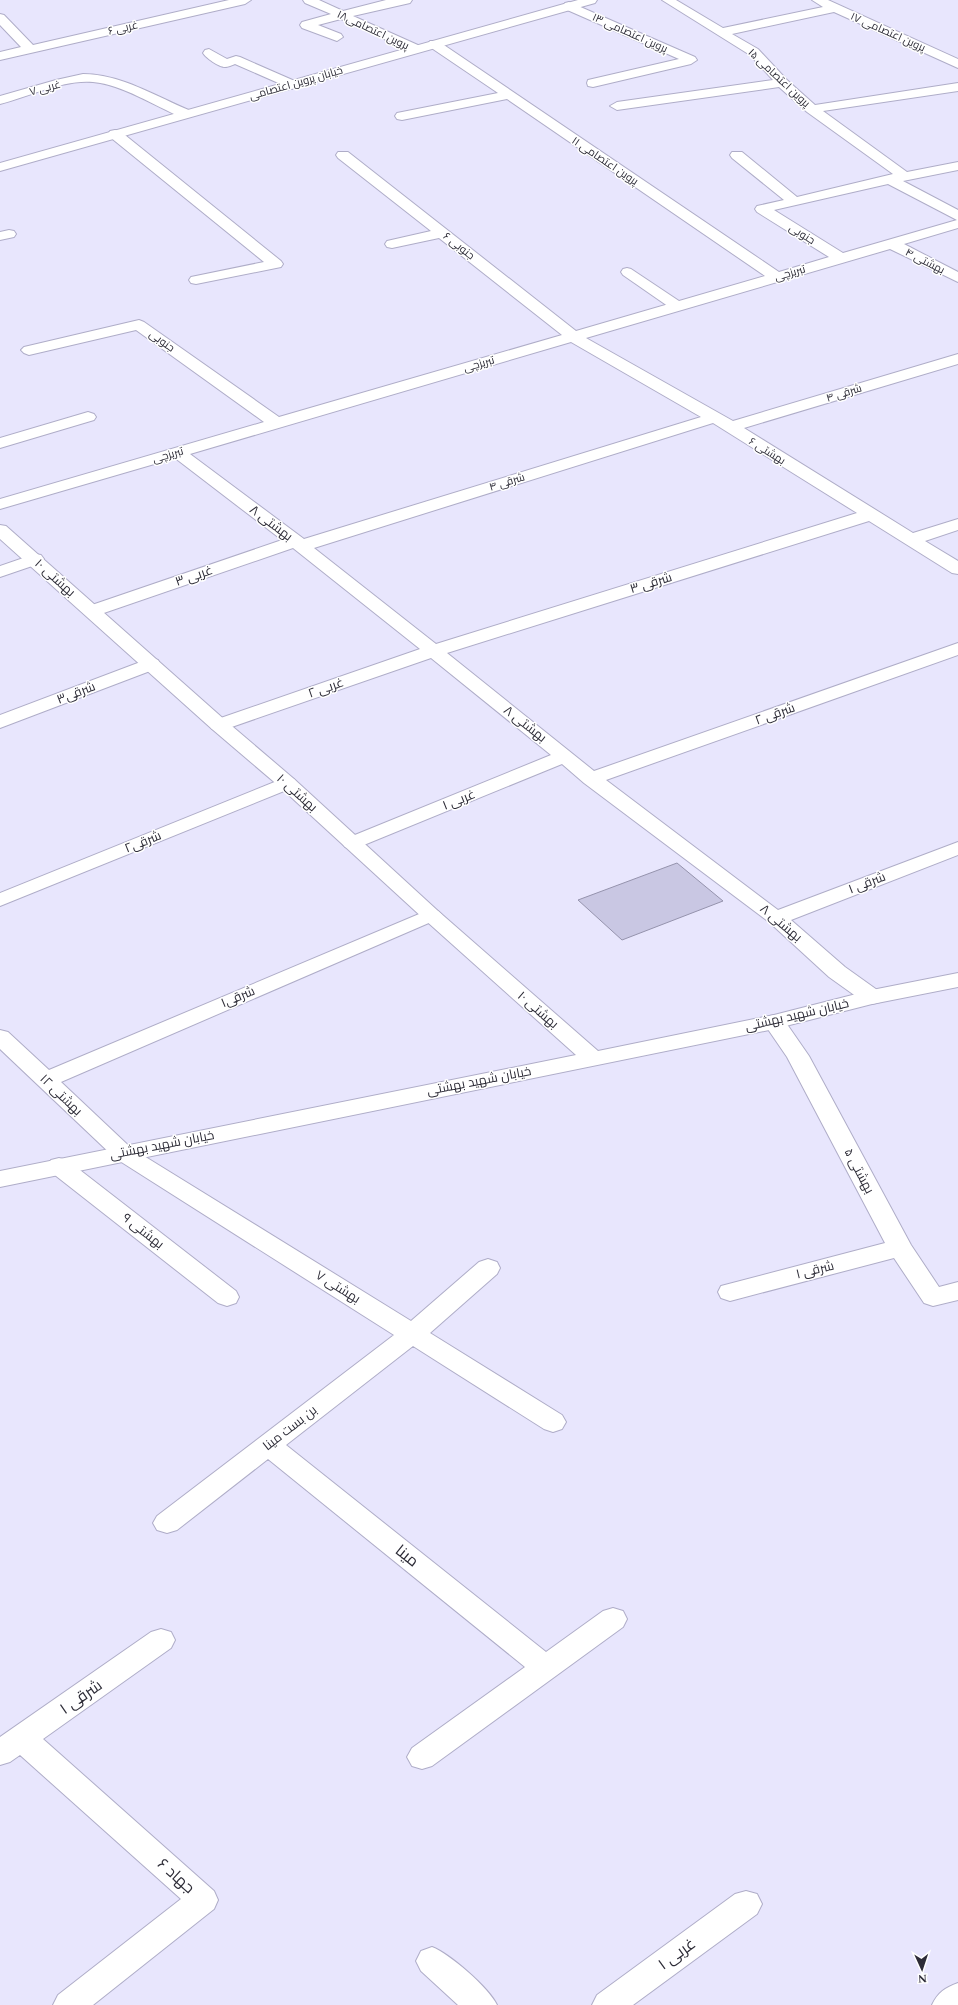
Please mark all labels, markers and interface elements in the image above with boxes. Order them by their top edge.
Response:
street label: پروین اعتصامی۱۸ [334,6,412,54]
street label: پروین اعتصامی ۱۷ [848,8,928,56]
street label: پروین اعتصامی ۱۳ [589,9,671,57]
street label: غربی ۶ [106,16,140,40]
street label: پروین اعتصامی ۱۵ [744,45,814,111]
street label: خیابان پروین اعتصامی [247,62,345,104]
street label: غربی ۷ [27,76,63,100]
street label: پروین اعتصامی ۱۱ [568,132,642,190]
street label: جنوبی [785,219,819,249]
street label: جنوبی ۶ [439,228,479,264]
street label: بهشتی ۴ [902,244,948,278]
street label: تبریزچی [772,260,808,286]
street label: جنوبی [146,326,178,356]
street label: تبریزچی [461,351,497,377]
street label: شرقی ۴ [824,380,864,406]
street label: بهشتی ۶ [745,433,789,469]
street label: تبریزچی [150,442,186,468]
street label: شرقی ۴ [487,469,527,495]
street label: بهشتی ۸ [245,500,297,546]
street label: بهشتی ۱۰ [30,554,80,602]
street label: غربی ۳ [172,560,216,592]
street label: شرقی ۳ [627,567,675,599]
street label: غربی ۲ [305,673,347,703]
street label: شرقی۳ [54,676,98,710]
street label: شرقی ۲ [752,698,798,730]
street label: بهشتی ۸ [499,701,551,747]
street label: بهشتی ۱۰ [272,769,322,817]
street label: غربی ۱ [440,784,478,816]
street label: شرقی۲ [122,826,164,858]
street label: شرقی ۱ [845,867,889,899]
street label: بهشتی ۸ [755,899,807,947]
street label: شرقی۱ [218,981,258,1013]
street label: بهشتی ۱۰ [513,986,563,1034]
street label: خیابان شهید بهشتی [743,993,851,1037]
street label: خیابان شهید بهشتی [425,1061,533,1101]
street label: بهشتی ۱۲ [35,1070,87,1120]
street label: خیابان شهید بهشتی [108,1125,216,1165]
street label: بهشتی ۵ [839,1145,879,1197]
street label: بهشتی ۹ [118,1208,168,1254]
street label: ۱ شرقی [794,1256,836,1284]
street label: بهشتی ۷ [312,1265,364,1309]
street label: بن بست مینا [259,1400,321,1456]
street label: مینا [390,1539,424,1573]
street label: شرقی ۱ [55,1674,107,1720]
street label: جهاد ۶ [152,1853,200,1899]
street label: ۱ غربی [653,1932,701,1976]
north arrow [902,1949,942,1989]
text: N [918,1970,927,1987]

